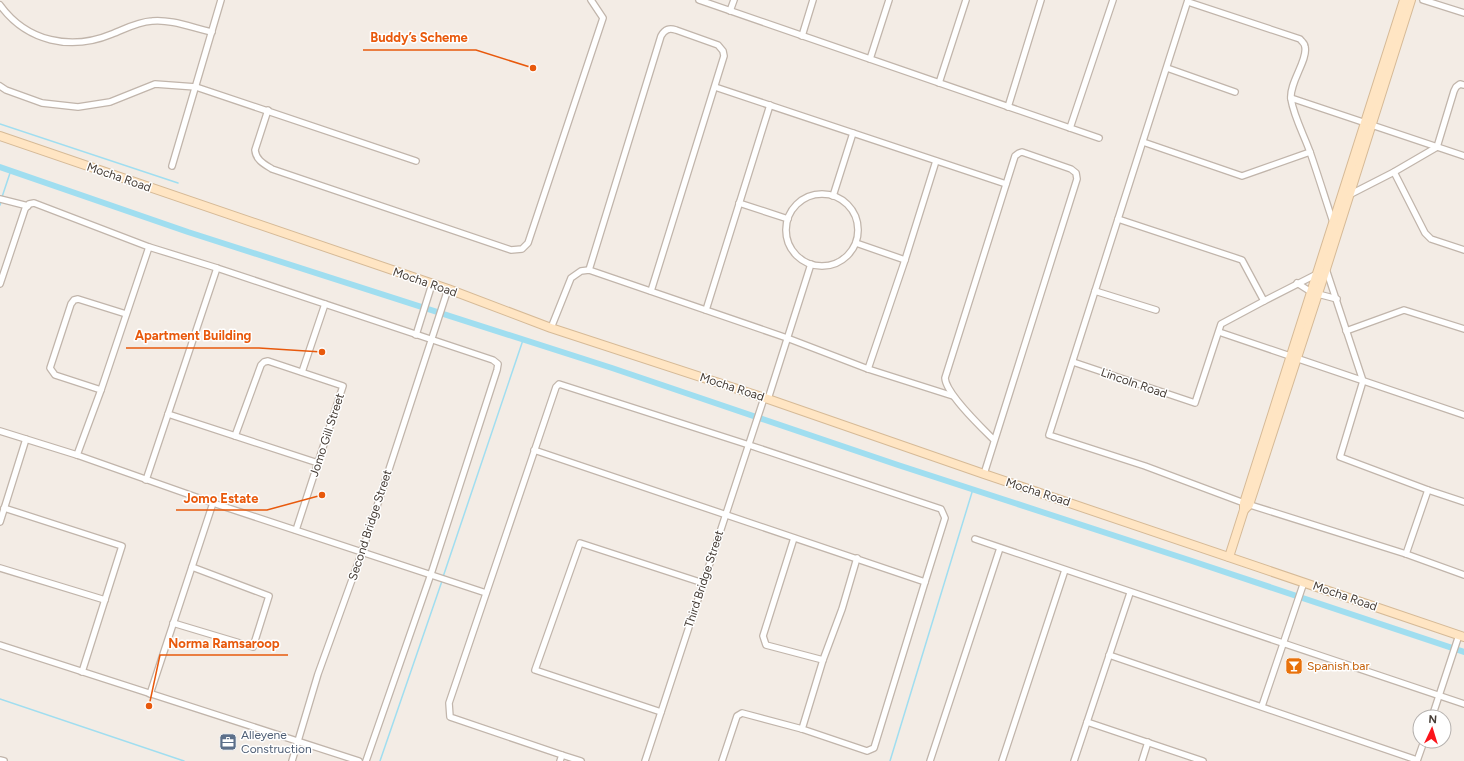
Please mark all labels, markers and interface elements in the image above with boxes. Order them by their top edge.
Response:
callout: Buddy’s Scheme [363,25,476,50]
text: Buddy’s Scheme [370,30,468,45]
street label: Mocha Road [85,159,153,195]
street label: Mocha Road [391,264,459,300]
callout: Apartment Building [126,323,259,348]
text: Apartment Building [135,328,252,343]
street label: Lincoln Road [1099,365,1169,401]
street label: Mocha Road [698,370,766,404]
street label: Jomo Gill Street [307,391,347,479]
street label: Second Bridge Street [346,468,395,582]
street label: Mocha Road [1004,475,1072,509]
callout: Jomo Estate [176,485,267,510]
text: Jomo Estate [184,491,258,506]
street label: Third Bridge Street [682,528,726,629]
street label: Mocha Road [1311,578,1379,614]
callout: Norma Ramsaroop [160,630,288,655]
text: Norma Ramsaroop [168,636,280,651]
bar icon: Spanish bar [1284,656,1304,676]
place label: Spanish bar [1307,659,1370,673]
north arrow [1412,709,1452,749]
text: N [1428,713,1437,726]
place label: Alleyene Construction [241,728,312,756]
office icon: Alleyene Construction [218,732,238,752]

